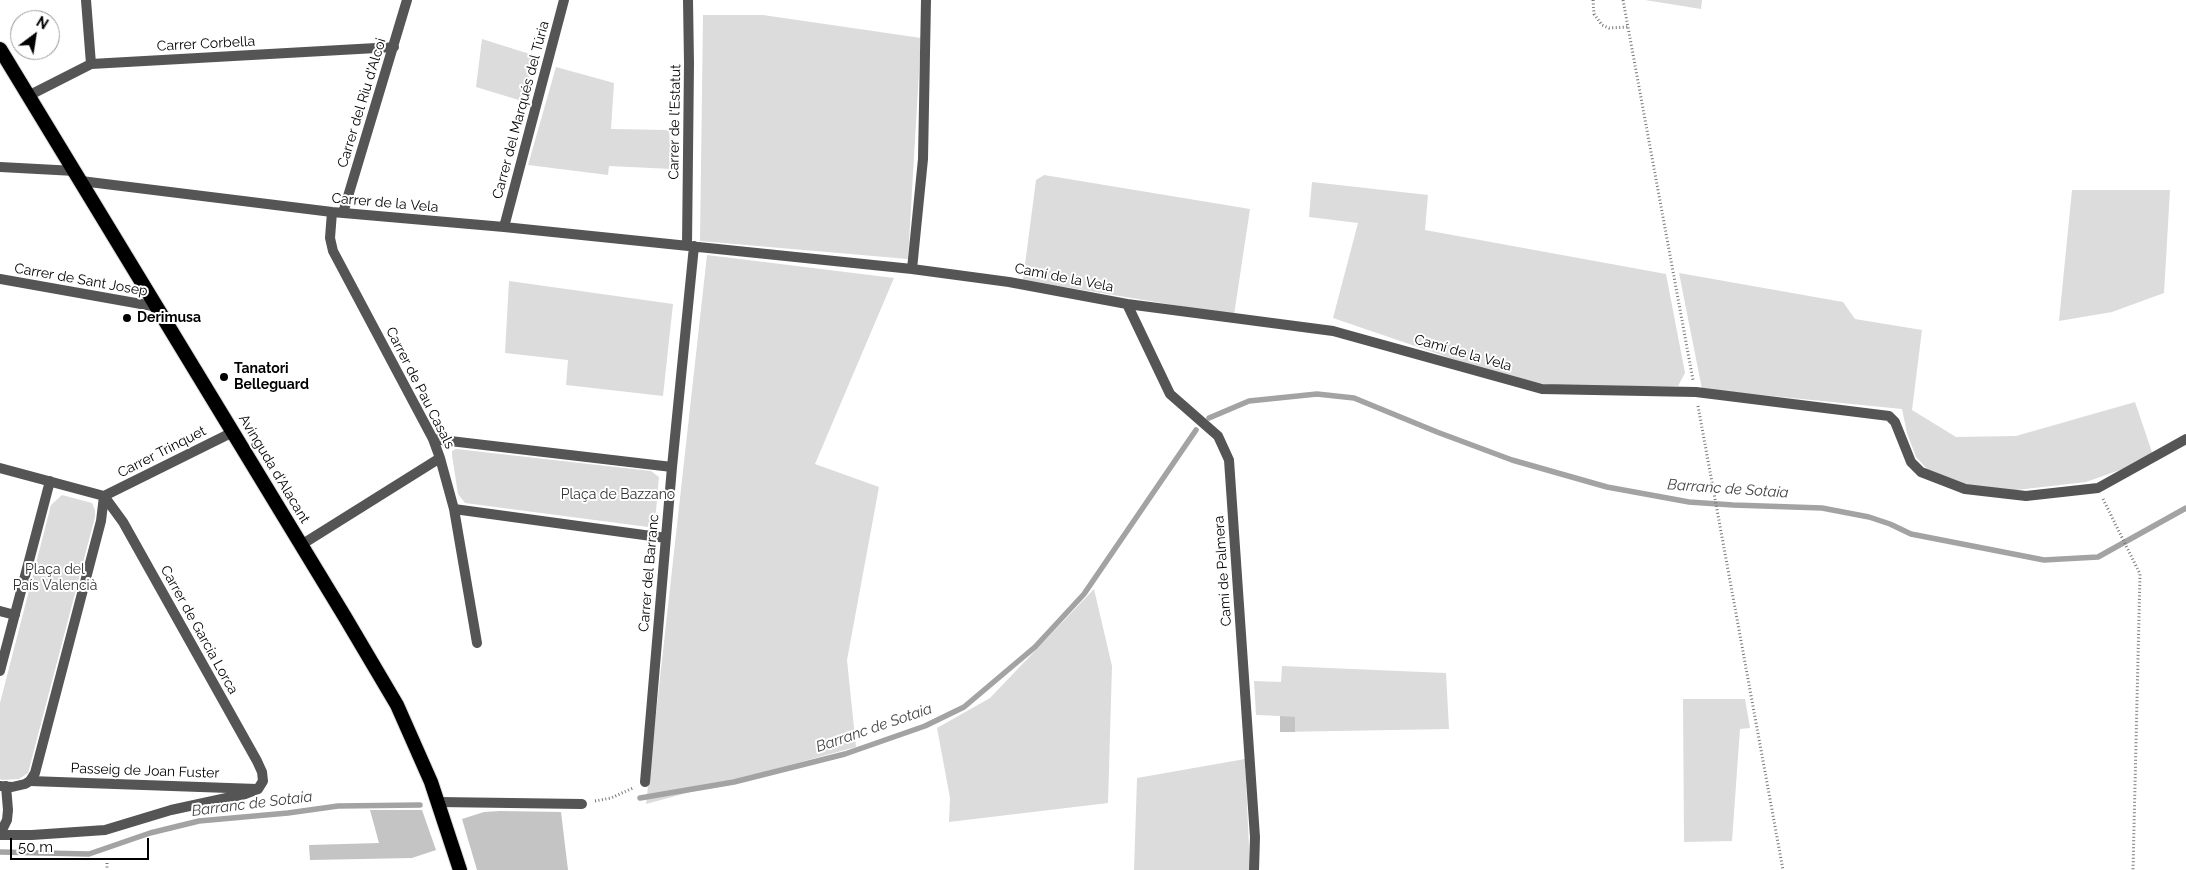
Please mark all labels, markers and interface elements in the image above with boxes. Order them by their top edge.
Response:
north arrow [10,10,60,60]
text: N [34,13,51,33]
street label: Carrer del Marqués del Túria [489,19,553,201]
street label: Carrer Corbella [156,33,256,55]
street label: Carrer del Riu d'Alcoi [334,36,390,170]
street label: Carrer de l'Estatut [666,64,684,180]
street label: Carrer de la Vela [331,190,439,216]
street label: Carrer de Sant Josep [13,260,149,300]
street label: Camí de la Vela [1013,260,1115,296]
place label: Derimusa [137,310,201,326]
marker: Derimusa [121,312,133,324]
street label: Carrer de Pau Casals [382,324,458,452]
street label: Camí de la Vela [1412,331,1514,375]
place label: Tanatori Belleguard [234,361,309,394]
marker: Tanatori Belleguard [218,371,230,383]
street label: Avinguda d'Alacant [235,411,313,527]
street label: Carrer Trinquet [115,423,209,481]
water label: Barranc de Sotaia [1667,476,1789,502]
park label: Plaça de Bazzano [561,487,675,503]
street label: Carrer del Barranc [635,513,663,633]
street label: Camí de Palmera [1211,515,1235,627]
park label: Plaça del País Valencià [13,562,97,594]
street label: Carrer de García Lorca [157,563,241,697]
water label: Barranc de Sotaia [814,700,934,756]
street label: Passeig de Joan Fuster [70,760,220,782]
water label: Barranc de Sotaia [191,788,313,820]
scale bar [12,828,151,860]
text: 50 m [18,838,53,856]

